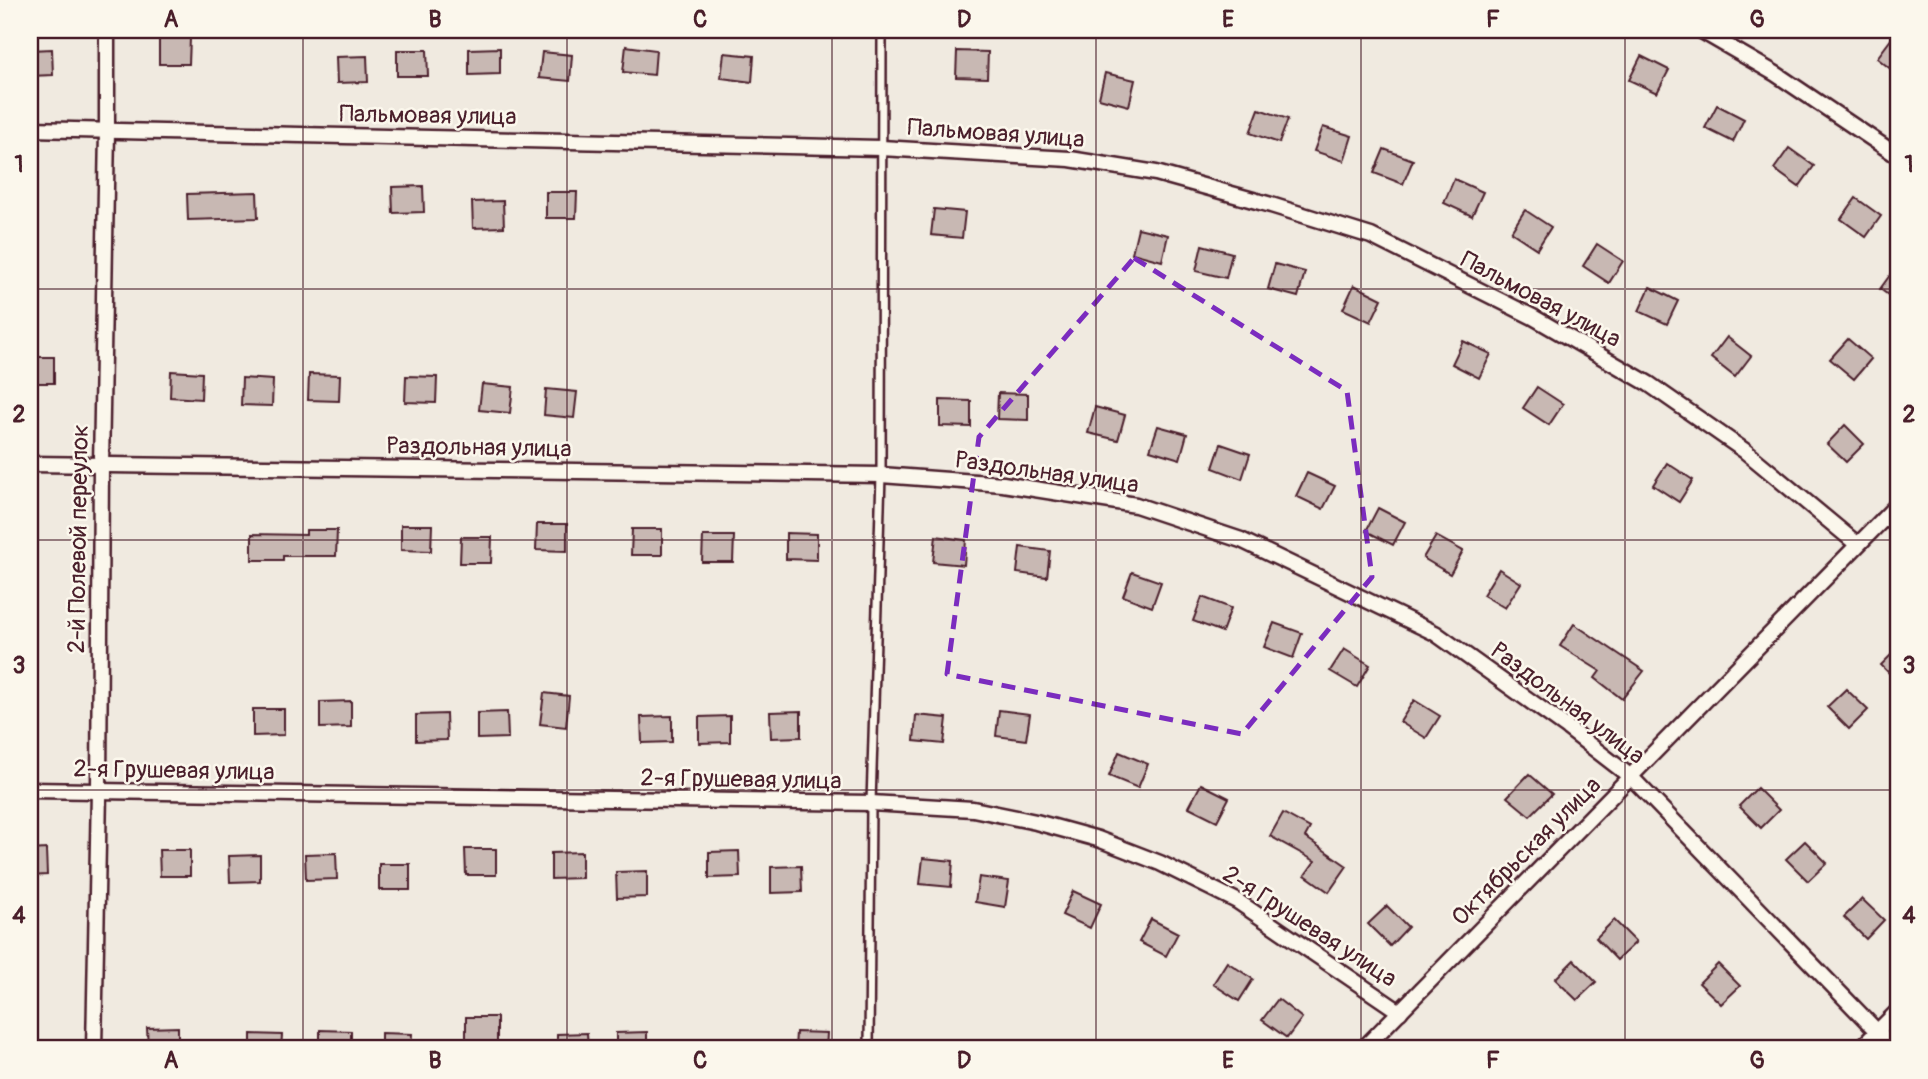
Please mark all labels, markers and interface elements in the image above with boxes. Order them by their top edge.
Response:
text: A [164,5,179,34]
text: B [428,5,442,34]
text: C [693,5,707,34]
text: D [957,5,971,34]
text: E [1222,5,1234,34]
text: F [1486,5,1500,34]
text: G [1749,5,1765,34]
street label: Пальмовая улица [339,99,517,132]
street label: Пальмовая улица [907,113,1085,154]
text: 1 [15,150,24,179]
text: 1 [1905,150,1914,179]
street label: Пальмовая улица [1456,245,1626,354]
text: 2 [13,400,26,429]
text: 2 [1903,400,1916,429]
street label: 2-й Полевой переулок [62,424,95,654]
street label: Раздольная улица [386,431,572,464]
street label: Раздольная улица [953,445,1141,500]
street label: Раздольная улица [1485,636,1650,771]
text: 3 [13,651,25,680]
text: 3 [1903,651,1915,680]
street label: 2-я Грушевая улица [73,754,275,787]
street label: 2-я Грушевая улица [640,763,842,796]
street label: Октябрьская улица [1446,771,1607,932]
street label: 2-я Грушевая улица [1217,859,1402,993]
text: 4 [12,901,26,930]
text: 4 [1902,901,1916,930]
text: A [164,1046,179,1075]
text: B [428,1046,442,1075]
text: C [693,1046,707,1075]
text: D [957,1046,971,1075]
text: E [1222,1046,1234,1075]
text: F [1486,1046,1500,1075]
text: G [1749,1046,1765,1075]

